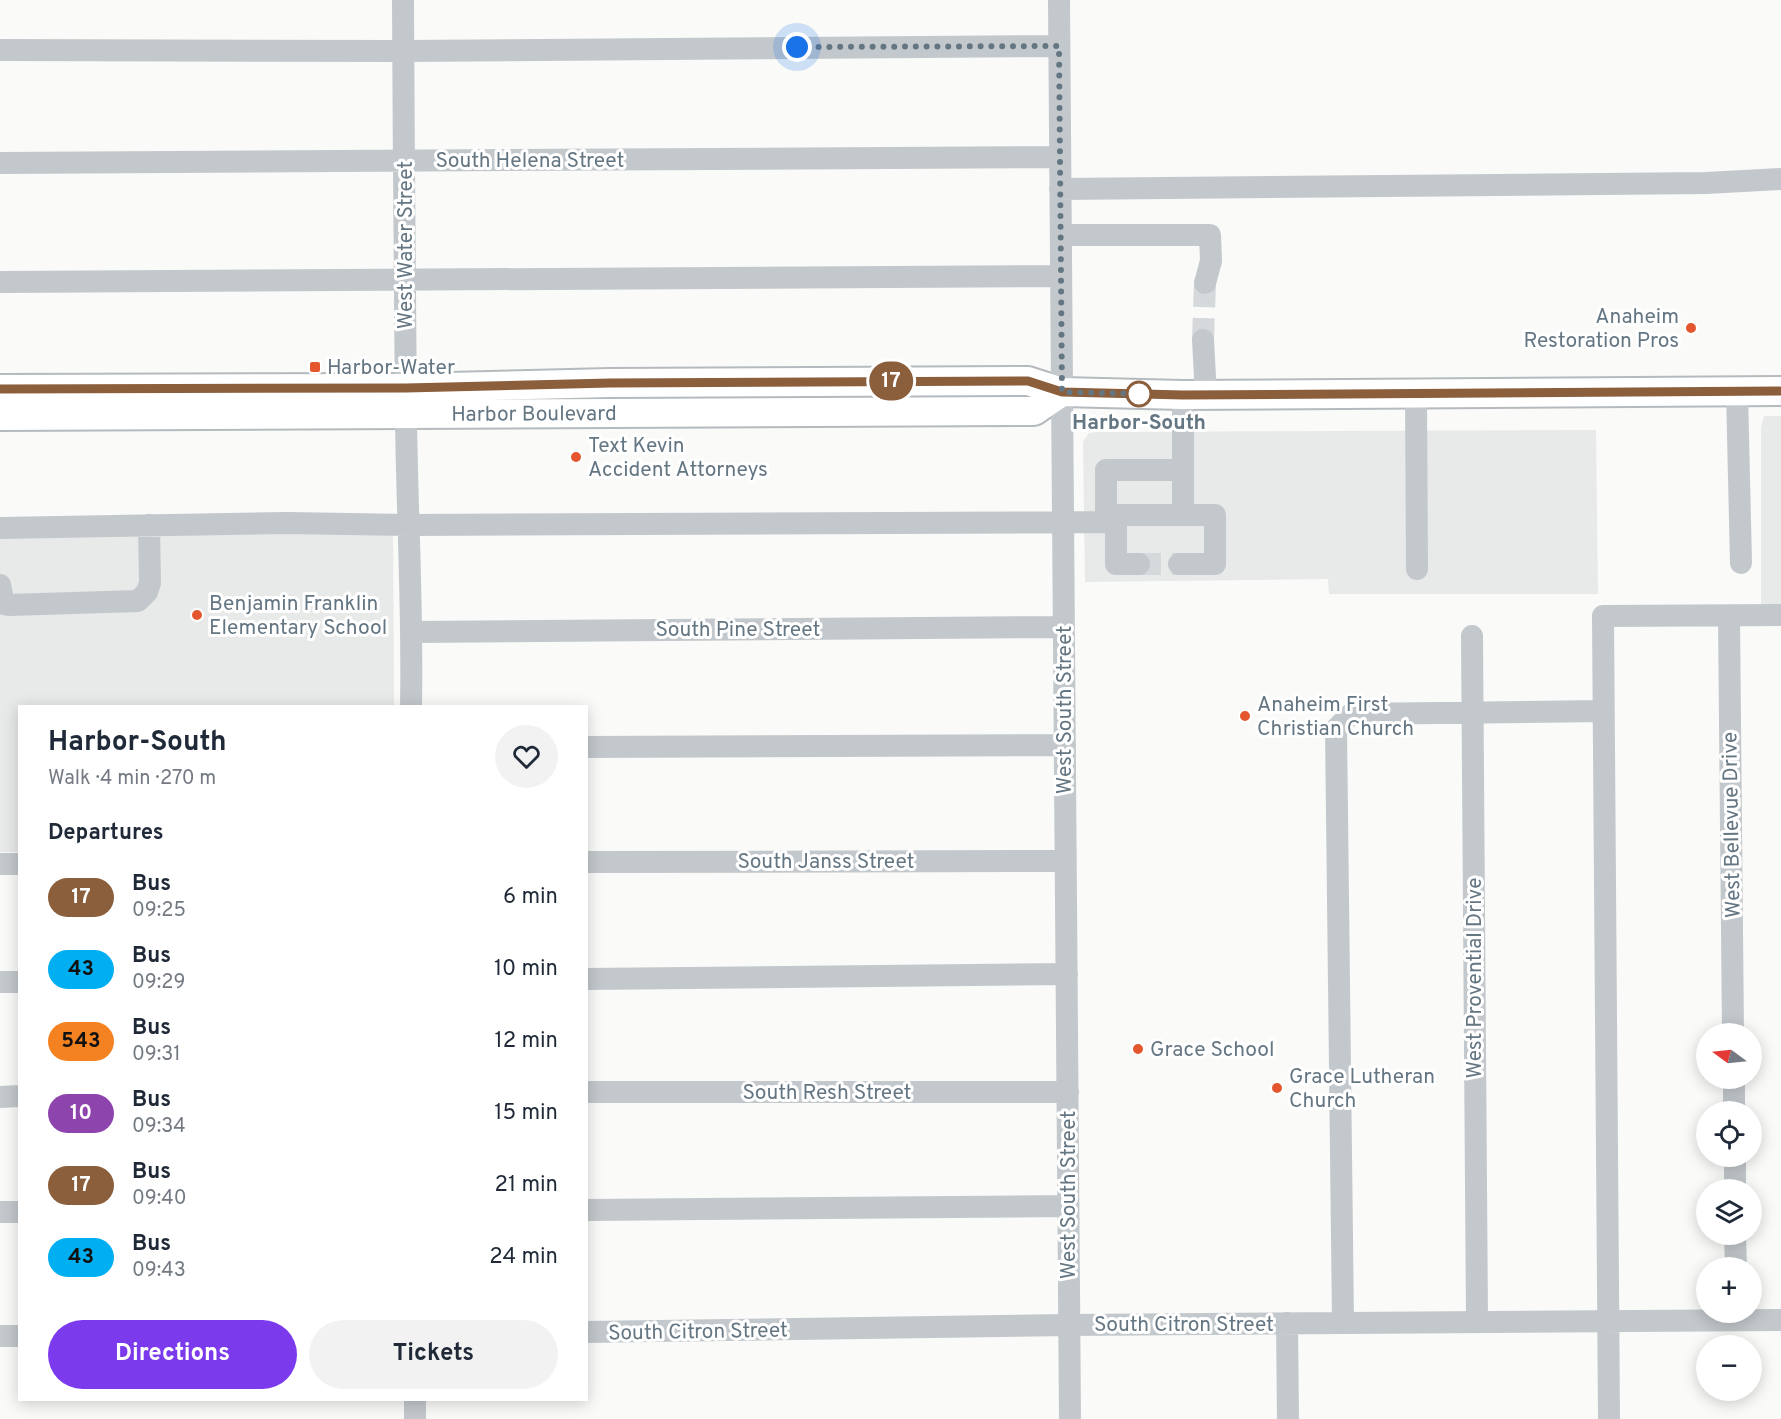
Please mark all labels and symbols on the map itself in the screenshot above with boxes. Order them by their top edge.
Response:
your location [782,32,812,62]
street label: South Helena Street [436,148,624,175]
street label: West Water Street [393,161,420,329]
place label: Anaheim Restoration Pros [1524,304,1679,355]
marker: Anaheim Restoration Pros [1684,321,1698,335]
place label: Harbor-Water [327,355,455,382]
marker: Harbor-Water [308,360,322,374]
line badge: 17 [864,362,918,400]
marker: Harbor-South [1126,381,1152,407]
street label: Harbor Boulevard [451,401,617,429]
place label: Harbor-South [1072,410,1206,437]
place label: Text Kevin Accident Attorneys [588,433,768,484]
marker: Text Kevin Accident Attorneys [569,450,583,464]
place label: Benjamin Franklin Elementary School [209,591,387,642]
marker: Benjamin Franklin Elementary School [190,608,204,622]
street label: South Pine Street [656,617,820,644]
street label: West South Street [1052,626,1079,794]
place label: Anaheim First Christian Church [1257,692,1414,743]
marker: Anaheim First Christian Church [1238,709,1252,723]
street label: West Bellevue Drive [1717,732,1748,918]
street label: South Janss Street [737,849,915,876]
street label: West Provential Drive [1462,877,1489,1079]
north arrow [1696,1023,1762,1089]
place label: Grace School [1150,1037,1275,1064]
marker: Grace School [1131,1042,1145,1056]
place label: Grace Lutheran Church [1289,1064,1435,1115]
street label: South Resh Street [743,1080,911,1107]
marker: Grace Lutheran Church [1270,1081,1284,1095]
street label: West South Street [1056,1111,1083,1279]
street label: South Citron Street [1094,1312,1274,1339]
street label: South Citron Street [608,1317,788,1348]

